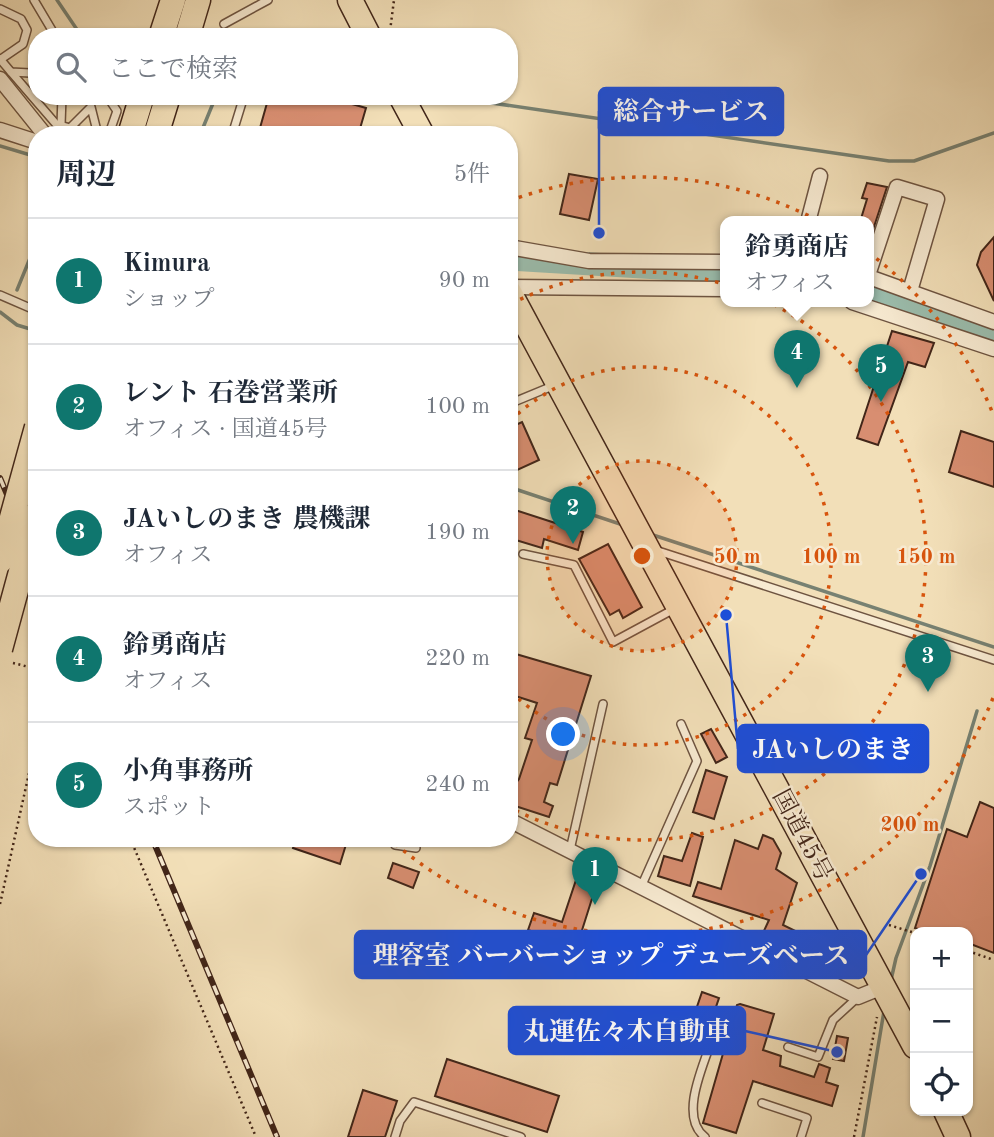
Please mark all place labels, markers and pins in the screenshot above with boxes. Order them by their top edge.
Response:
callout: 総合サービス [599,88,783,135]
pin: 4 [774,330,820,388]
pin: 5 [858,344,904,402]
pin: 2 [550,486,596,544]
centre of rings [630,544,654,568]
pin: 3 [905,634,951,692]
callout: JAいしのまき [738,725,928,772]
pin: 1 [572,847,618,905]
callout: 理容室 バーバーショップ デューズベース [355,931,866,978]
callout: 丸運佐々木自動車 [509,1007,745,1054]

